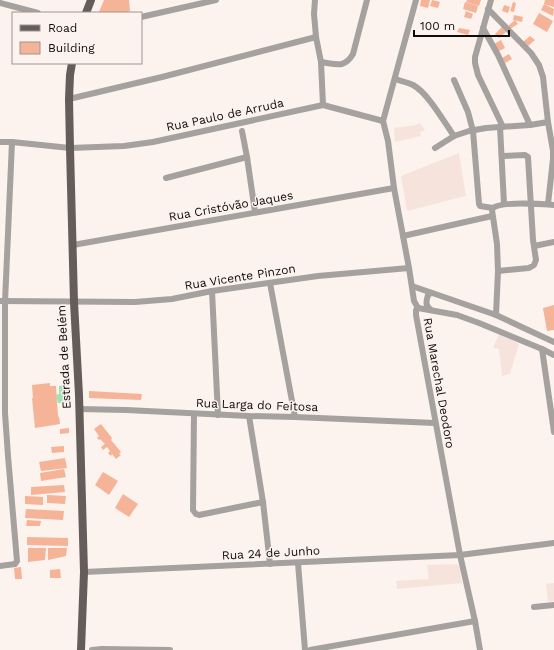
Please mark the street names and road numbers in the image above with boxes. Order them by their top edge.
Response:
street label: Rua Paulo de Arruda [165,96,285,134]
street label: Rua Cristóvão Jaques [168,188,294,224]
street label: Rua Vicente Pinzon [183,261,297,293]
street label: Estrada de Belém [54,305,74,409]
street label: Rua Marechal Deodoro [421,317,457,449]
street label: Rua Larga do Feitosa [196,396,319,414]
street label: Rua 24 de Junho [222,543,320,563]

